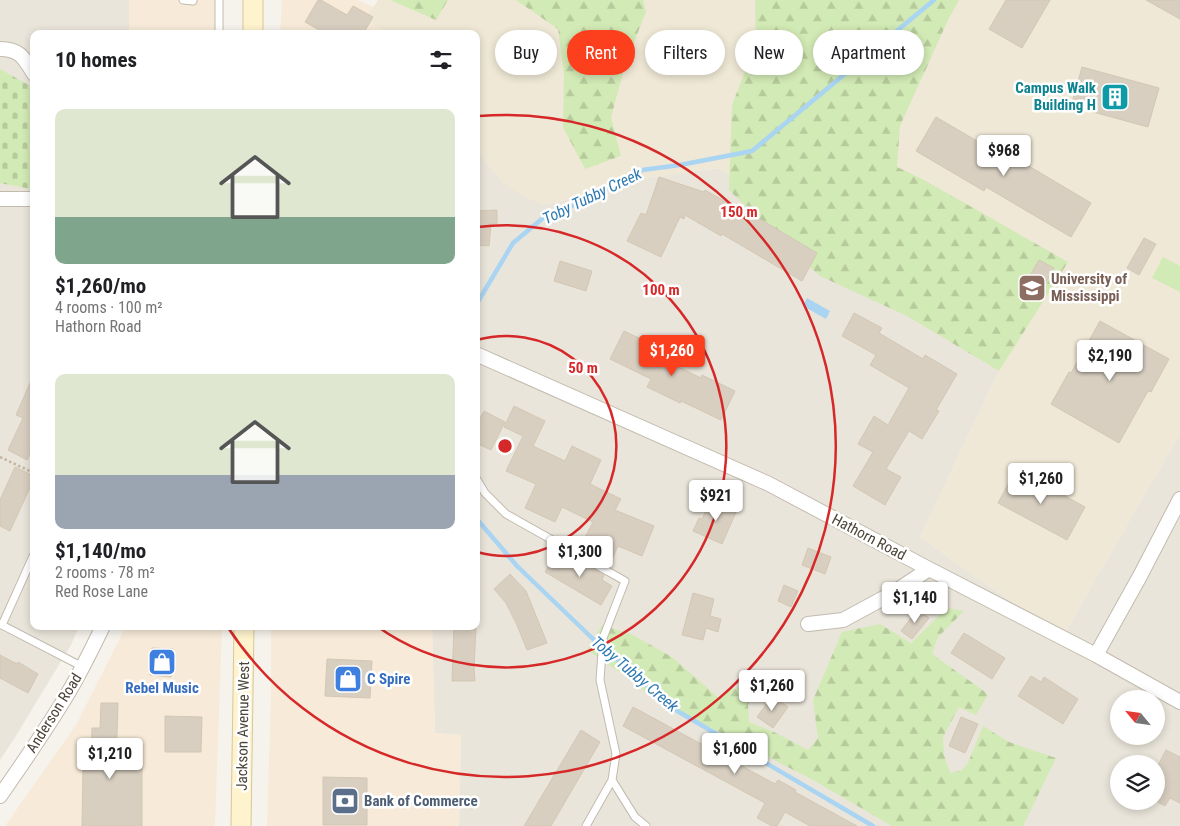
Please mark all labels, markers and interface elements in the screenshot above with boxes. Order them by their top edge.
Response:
chip: Buy [495,30,557,75]
chip: Rent [567,30,635,75]
chip: Filters [645,30,725,75]
chip: New [735,30,803,75]
chip: Apartment [813,30,924,75]
icon: filters [427,46,455,74]
text: 10 homes [55,48,137,72]
place label: Campus Walk Building H [1015,79,1097,114]
building icon: Campus Walk Building H [1100,82,1130,112]
pin: $968 [974,134,1034,177]
text: $968 [988,141,1020,160]
icon: home [210,142,300,232]
water label: Toby Tubby Creek [540,163,645,228]
text: 150 m [720,203,758,221]
place label: University of Mississippi [1051,270,1127,305]
school or university icon: University of Mississippi [1017,273,1047,303]
text: $1,260/mo [55,274,146,298]
text: 100 m [642,281,680,299]
text: 4 rooms · 100 m² [55,298,163,317]
text: Hathorn Road [55,317,142,336]
pin: $1,260 [631,334,713,377]
pin: $2,190 [1069,340,1151,382]
text: $1,260 [650,341,694,360]
text: $2,190 [1088,346,1132,365]
text: 50 m [568,359,598,377]
icon: home [210,407,300,497]
centre of rings [496,437,514,455]
pin: $1,260 [1000,462,1082,505]
text: $1,260 [1019,469,1063,488]
pin: $921 [686,480,746,522]
text: $921 [700,486,732,505]
street label: Hathorn Road [829,510,909,564]
pin: $1,300 [539,536,621,578]
text: $1,140/mo [55,539,146,563]
text: $1,300 [558,542,602,561]
text: 2 rooms · 78 m² [55,563,155,582]
text: Red Rose Lane [55,582,148,601]
pin: $1,140 [874,582,956,624]
text: $1,140 [893,588,937,607]
water label: Toby Tubby Creek [588,632,683,716]
shop icon: Rebel Music [147,647,177,677]
street label: Jackson Avenue West [233,661,253,791]
shop icon: C Spire [333,664,363,694]
street label: Anderson Road [22,670,86,756]
place label: C Spire [367,670,410,688]
pin: $1,260 [731,670,813,712]
text: $1,260 [750,676,794,695]
place label: Rebel Music [125,679,199,697]
north arrow [1110,690,1165,745]
map controls [1110,690,1165,810]
pin: $1,600 [694,732,776,775]
pin: $1,210 [69,738,151,780]
text: $1,600 [713,739,757,758]
text: $1,210 [88,744,132,763]
button: layers [1110,755,1165,810]
bank icon: Bank of Commerce [330,786,360,816]
place label: Bank of Commerce [364,792,478,810]

